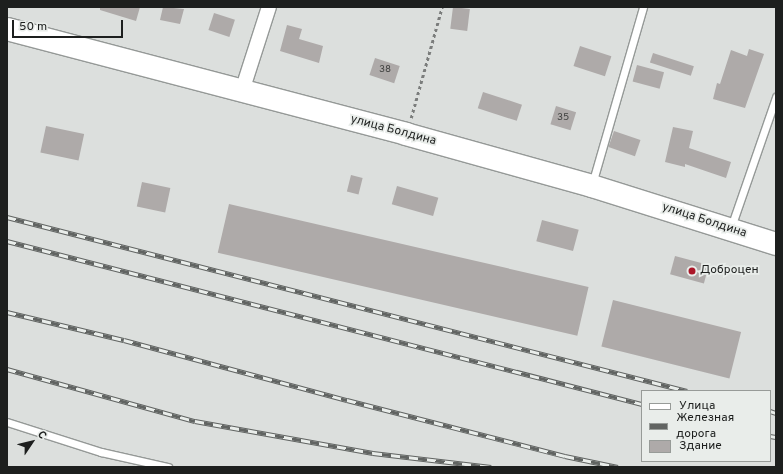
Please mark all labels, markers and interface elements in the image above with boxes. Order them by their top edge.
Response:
scale bar [14,12,125,38]
text: 50 m [19,19,47,35]
house number: 38 [379,64,391,76]
house number: 35 [557,112,569,124]
street label: улица Болдина [349,113,437,149]
street label: улица Болдина [660,201,748,241]
place label: Доброцен [700,264,759,278]
marker: Доброцен [687,266,697,276]
legend [641,390,771,462]
text: Улица [679,398,715,414]
text: Железная дорога [676,410,734,442]
north arrow [12,422,52,462]
text: С [34,428,50,442]
text: Здание [679,438,722,454]

